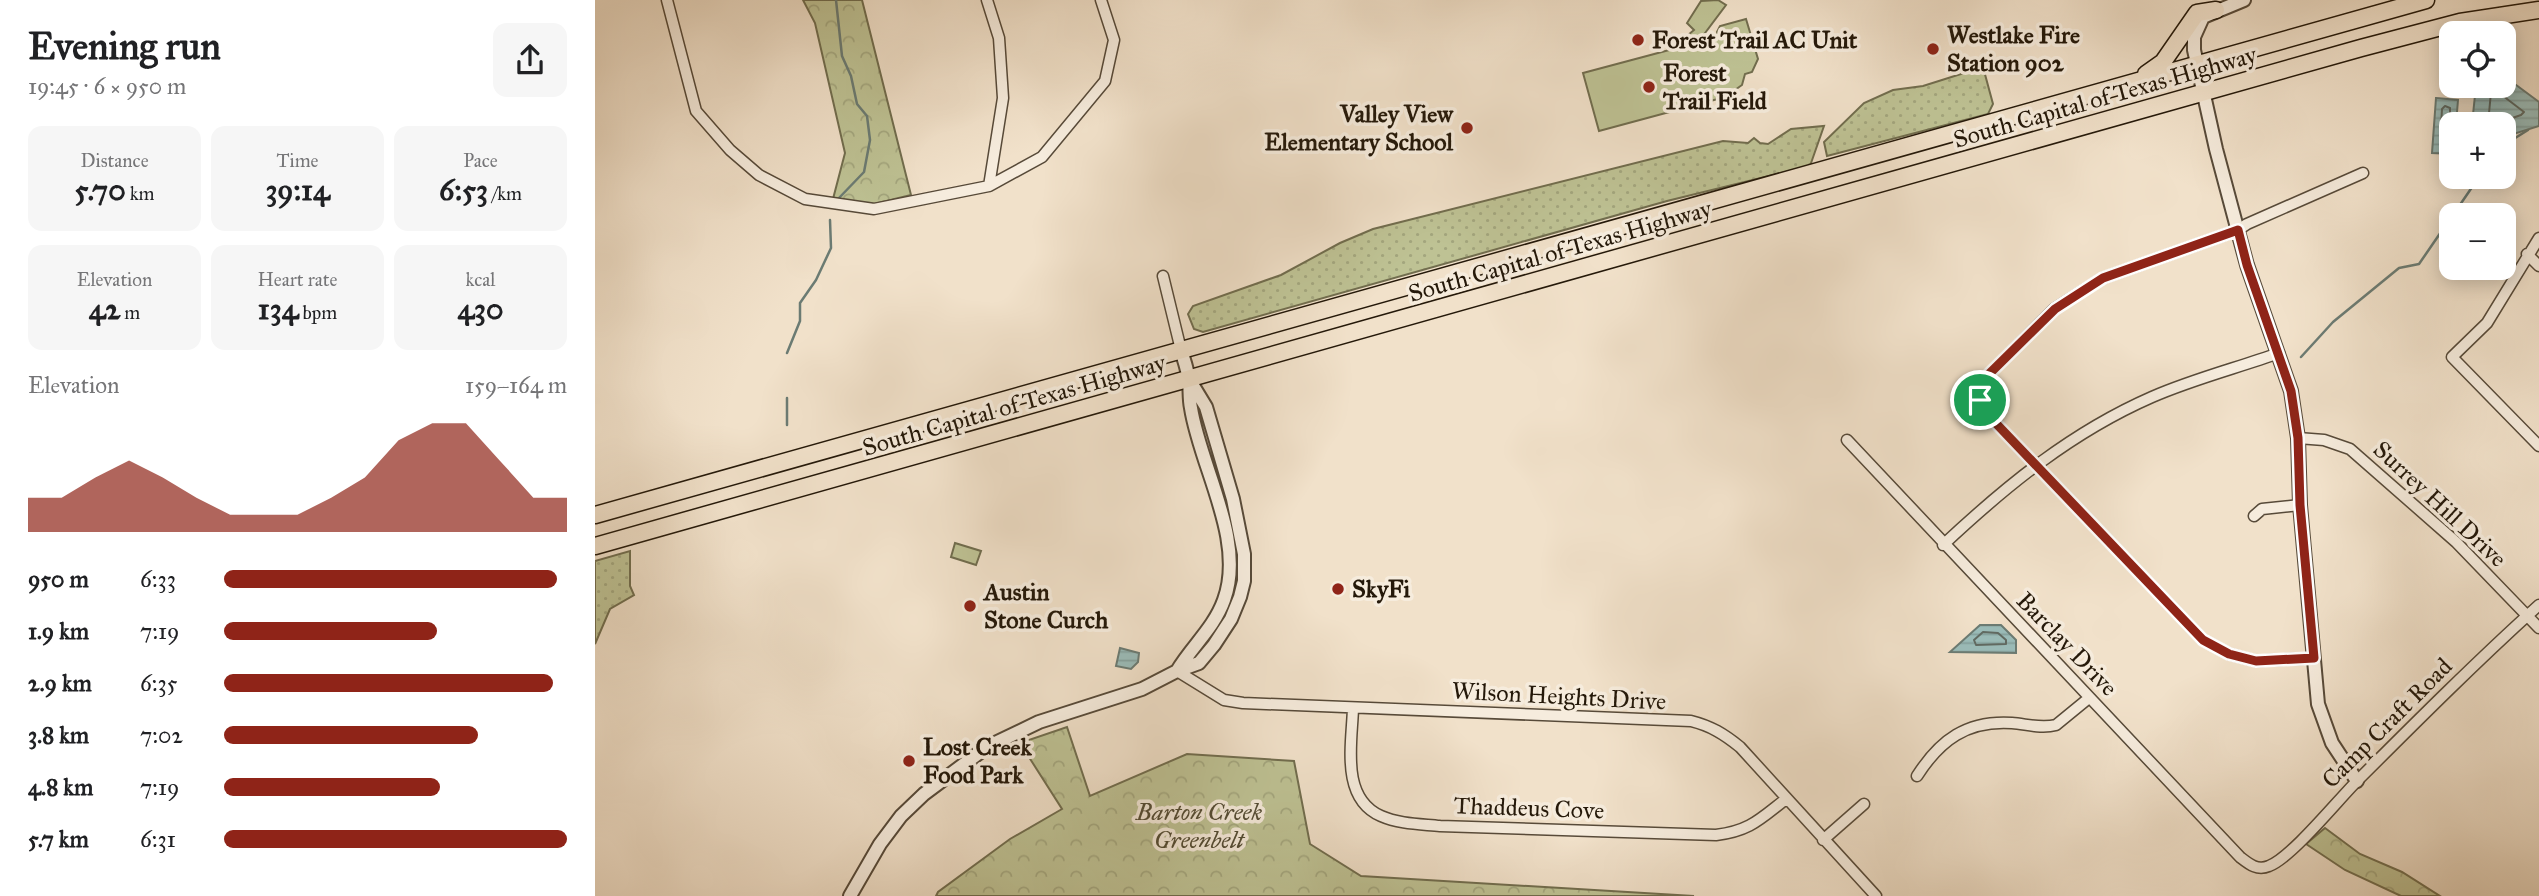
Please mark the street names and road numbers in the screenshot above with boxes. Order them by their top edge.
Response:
street label: South Capital of Texas Highway [1950,39,2261,155]
street label: South Capital of Texas Highway [1405,193,1716,309]
street label: South Capital of Texas Highway [859,347,1170,463]
street label: Surrey Hill Drive [2367,434,2513,574]
street label: Barclay Drive [2010,586,2124,702]
street label: Camp Craft Road [2315,651,2459,795]
street label: Wilson Heights Drive [1451,675,1667,717]
street label: Thaddeus Cove [1453,790,1605,826]

